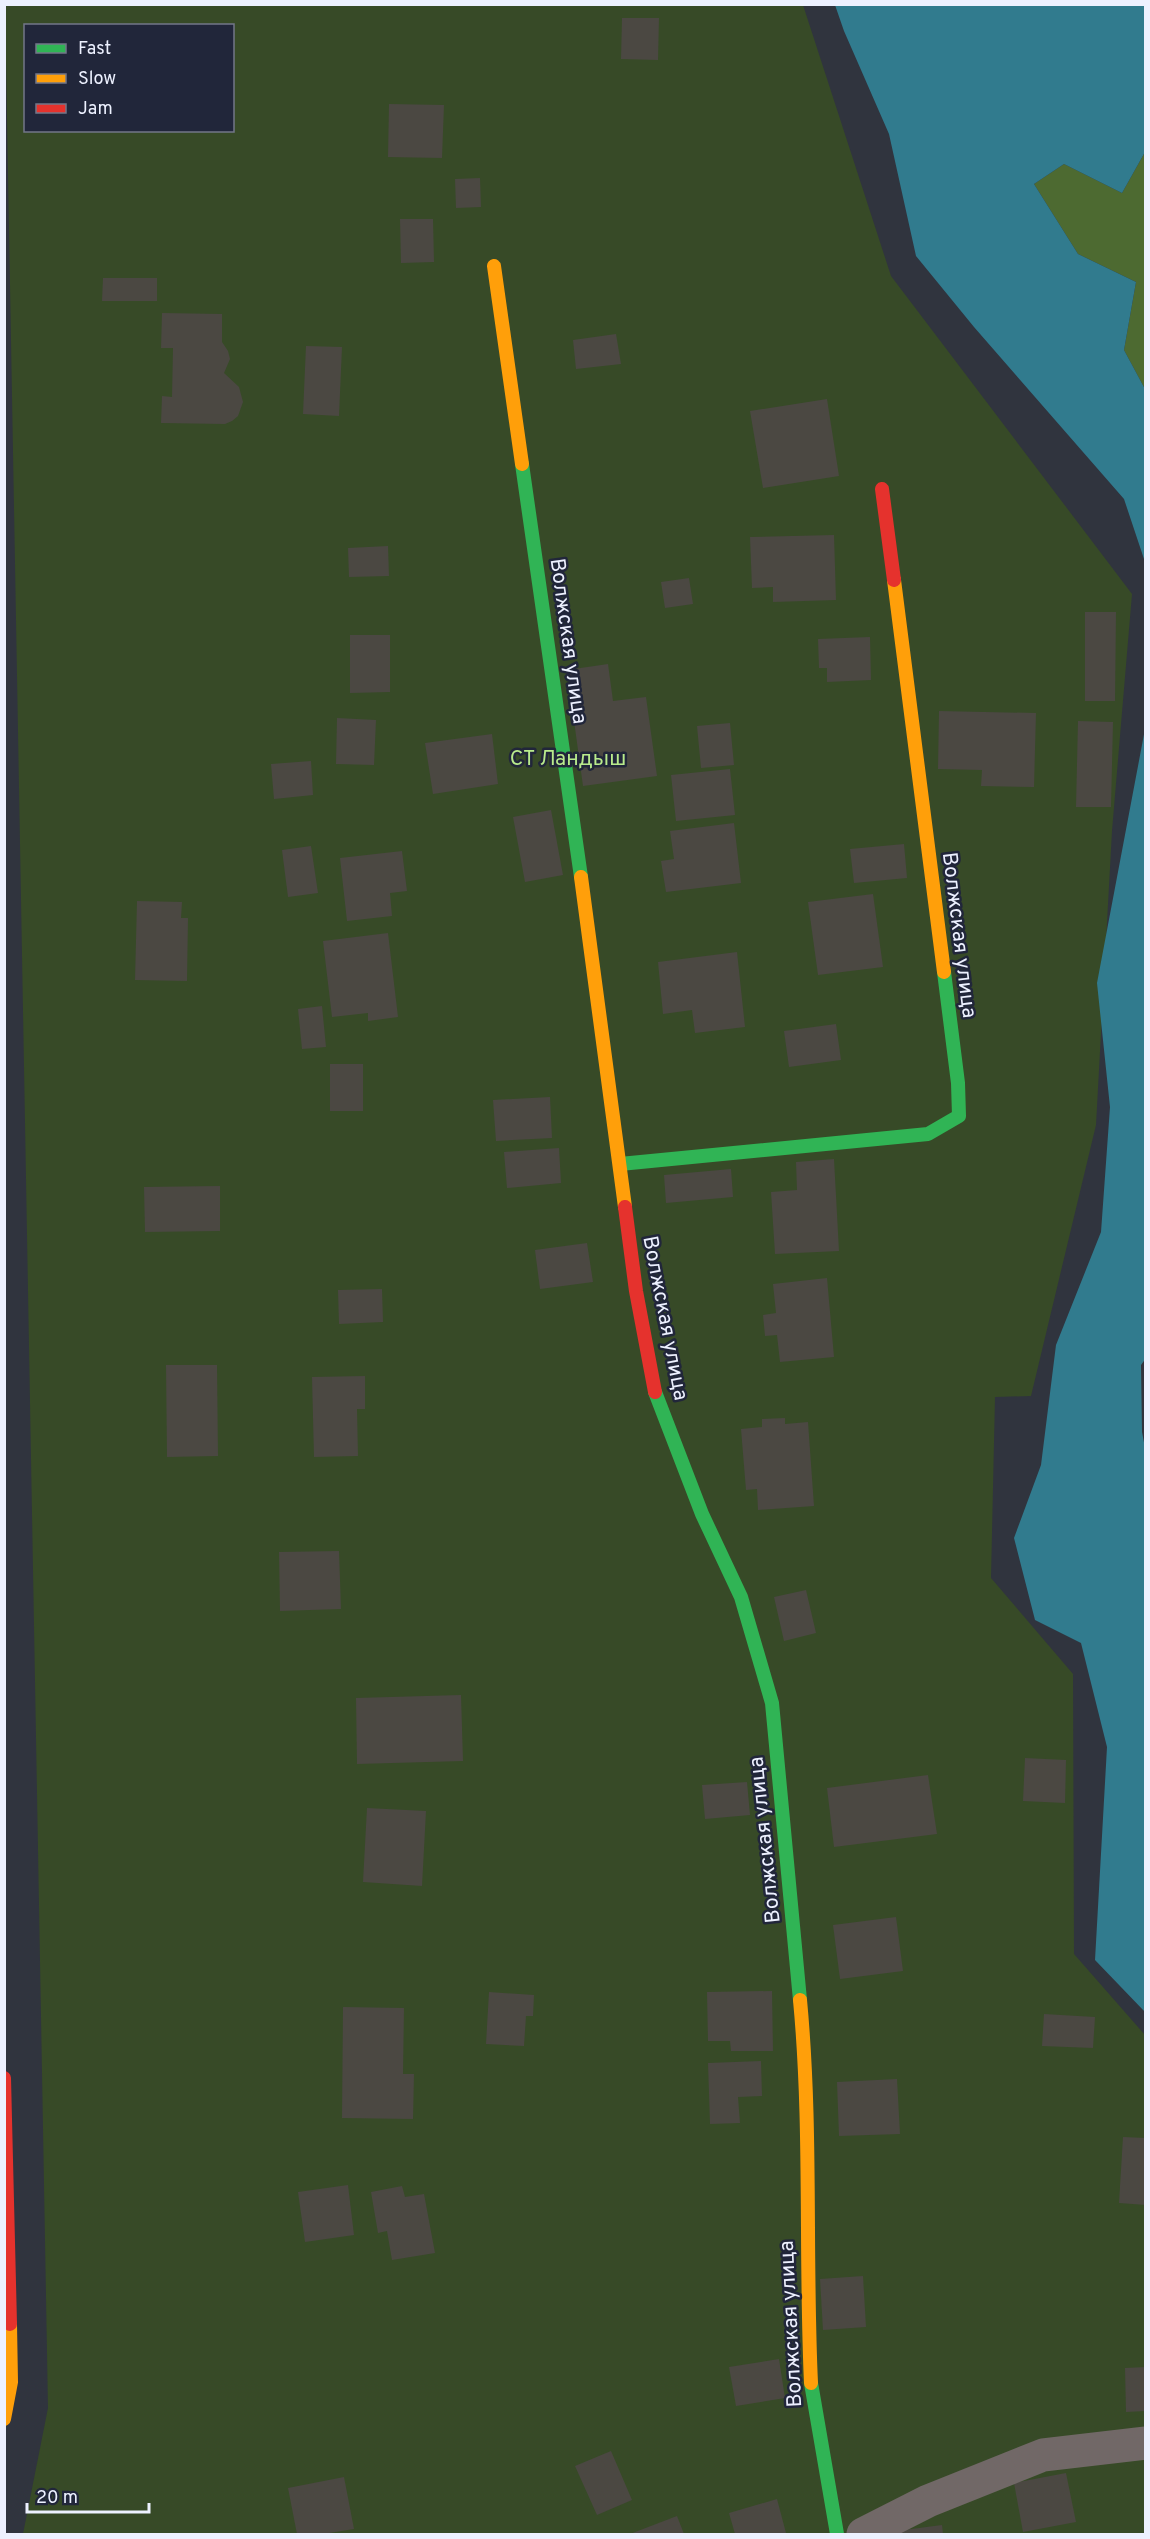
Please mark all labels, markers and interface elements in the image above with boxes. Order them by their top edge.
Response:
legend [24,24,234,132]
text: Fast [78,38,111,61]
text: Slow [78,68,116,91]
text: Jam [78,98,113,121]
street label: Волжская улица [543,557,593,726]
park label: СТ Ландыш [510,746,626,773]
street label: Волжская улица [935,851,982,1020]
street label: Волжская улица [635,1234,694,1403]
street label: Волжская улица [743,1755,788,1924]
street label: Волжская улица [774,2240,809,2408]
scale bar [27,2476,148,2514]
text: 20 m [36,2487,78,2510]

